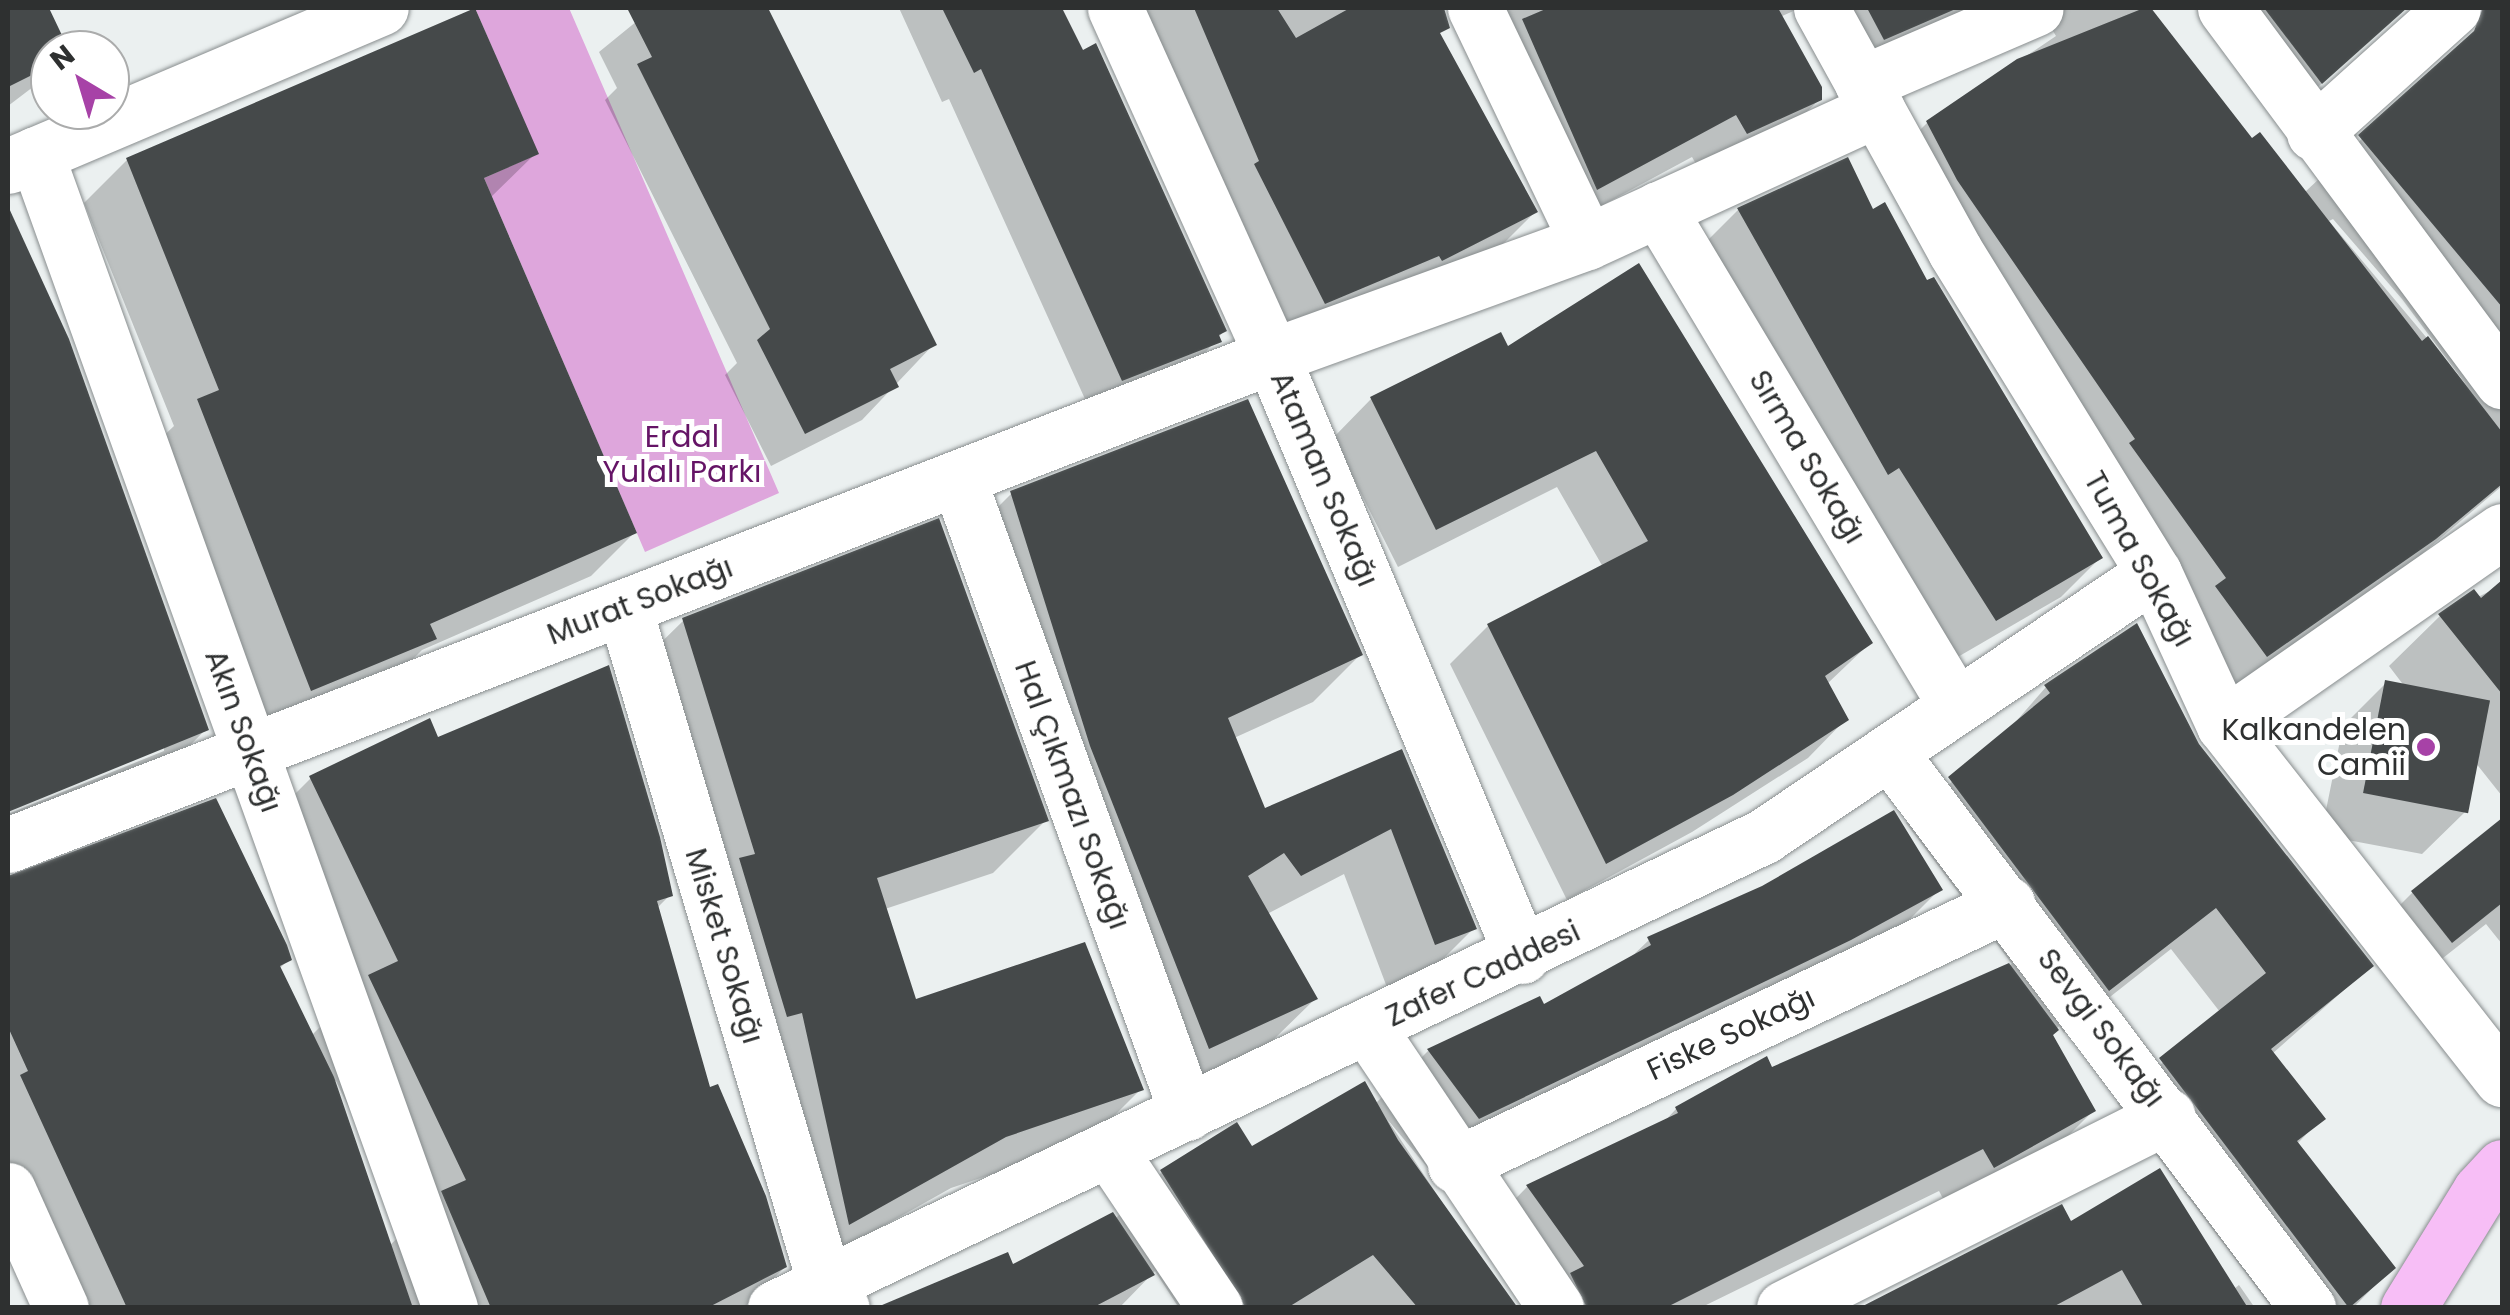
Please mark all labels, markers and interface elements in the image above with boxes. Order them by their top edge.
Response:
north arrow [30,30,130,130]
text: N [42,36,83,79]
street label: Sırma Sokağı [1741,364,1873,550]
street label: Ataman Sokağı [1262,366,1386,592]
park label: Erdal Yulalı Parkı [603,419,761,490]
street label: Tuma Sokağı [2076,465,2202,653]
street label: Murat Sokağı [542,549,738,653]
street label: Akın Sokağı [197,645,289,817]
street label: Hal Çıkmazı Sokağı [1007,656,1137,934]
place label: Kalkandelen Camii [2221,712,2406,782]
marker: Kalkandelen Camii [2415,736,2437,758]
street label: Misket Sokağı [677,844,771,1048]
street label: Zafer Caddesi [1380,913,1586,1035]
street label: Sevgi Sokağı [2030,942,2172,1114]
street label: Fiske Sokağı [1642,980,1820,1088]

